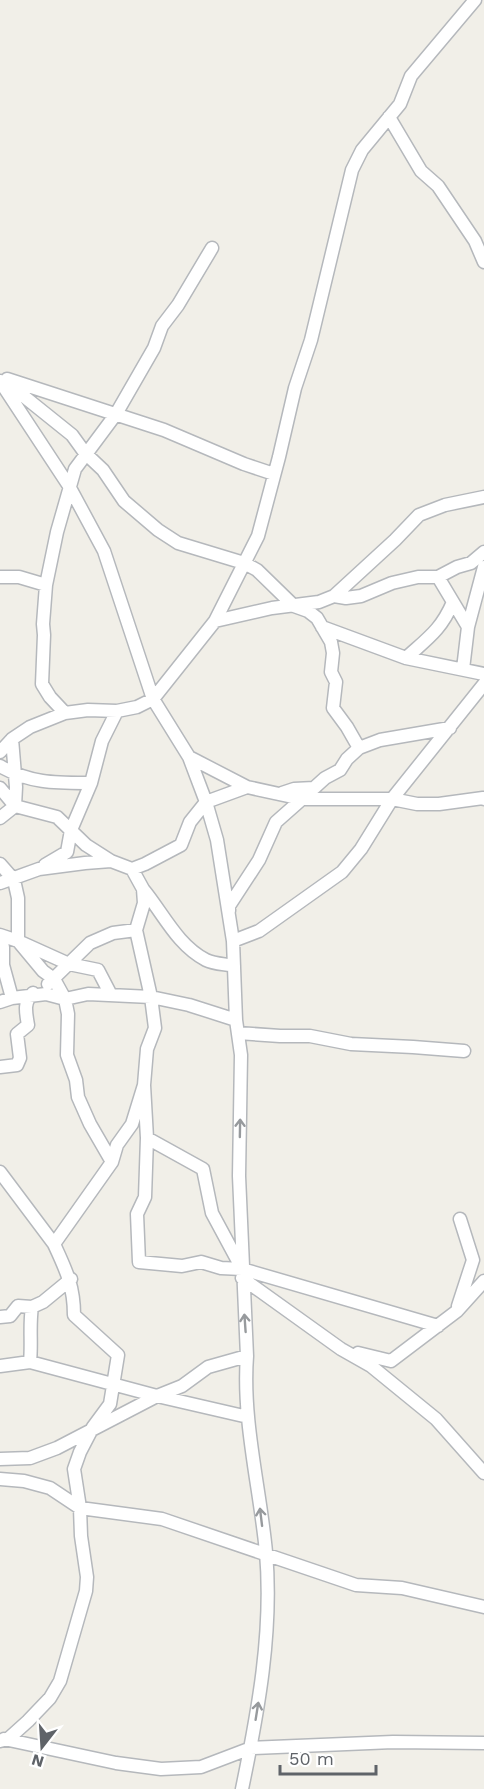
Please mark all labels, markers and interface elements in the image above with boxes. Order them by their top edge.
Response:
one-way arrow [234,1119,246,1139]
one-way arrow [239,1313,250,1333]
one-way arrow [256,1507,267,1527]
one-way arrow [251,1701,262,1721]
north arrow [12,1717,72,1777]
scale bar [280,1738,376,1776]
text: 50 m [289,1748,334,1769]
text: N [29,1750,46,1772]

